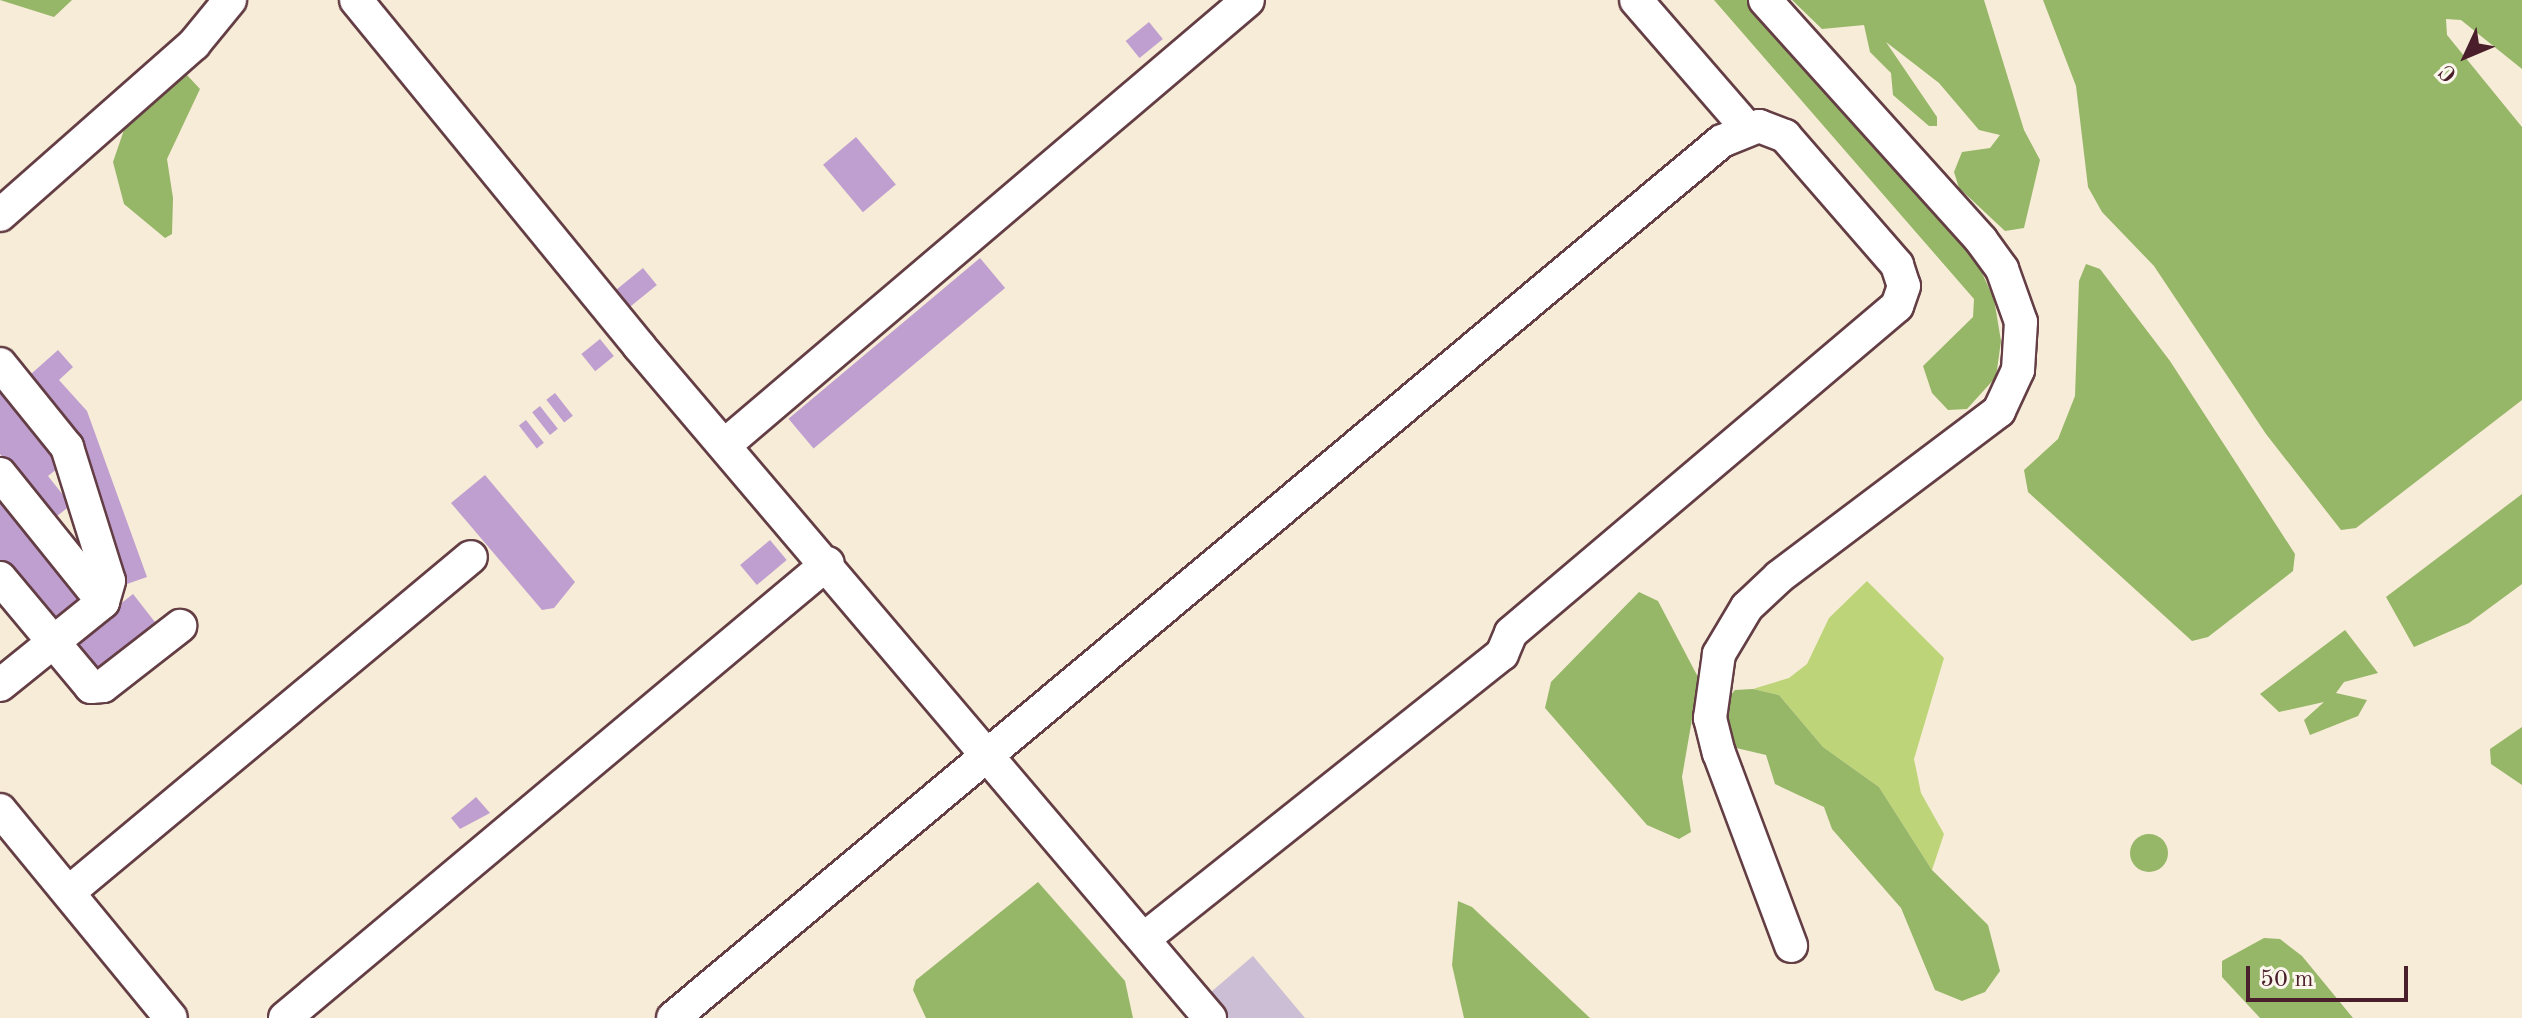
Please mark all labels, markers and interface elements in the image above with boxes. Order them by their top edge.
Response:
north arrow [2426,16,2506,96]
text: С [2436,60,2462,86]
scale bar [2250,950,2412,1000]
text: 50 m [2260,968,2314,992]

